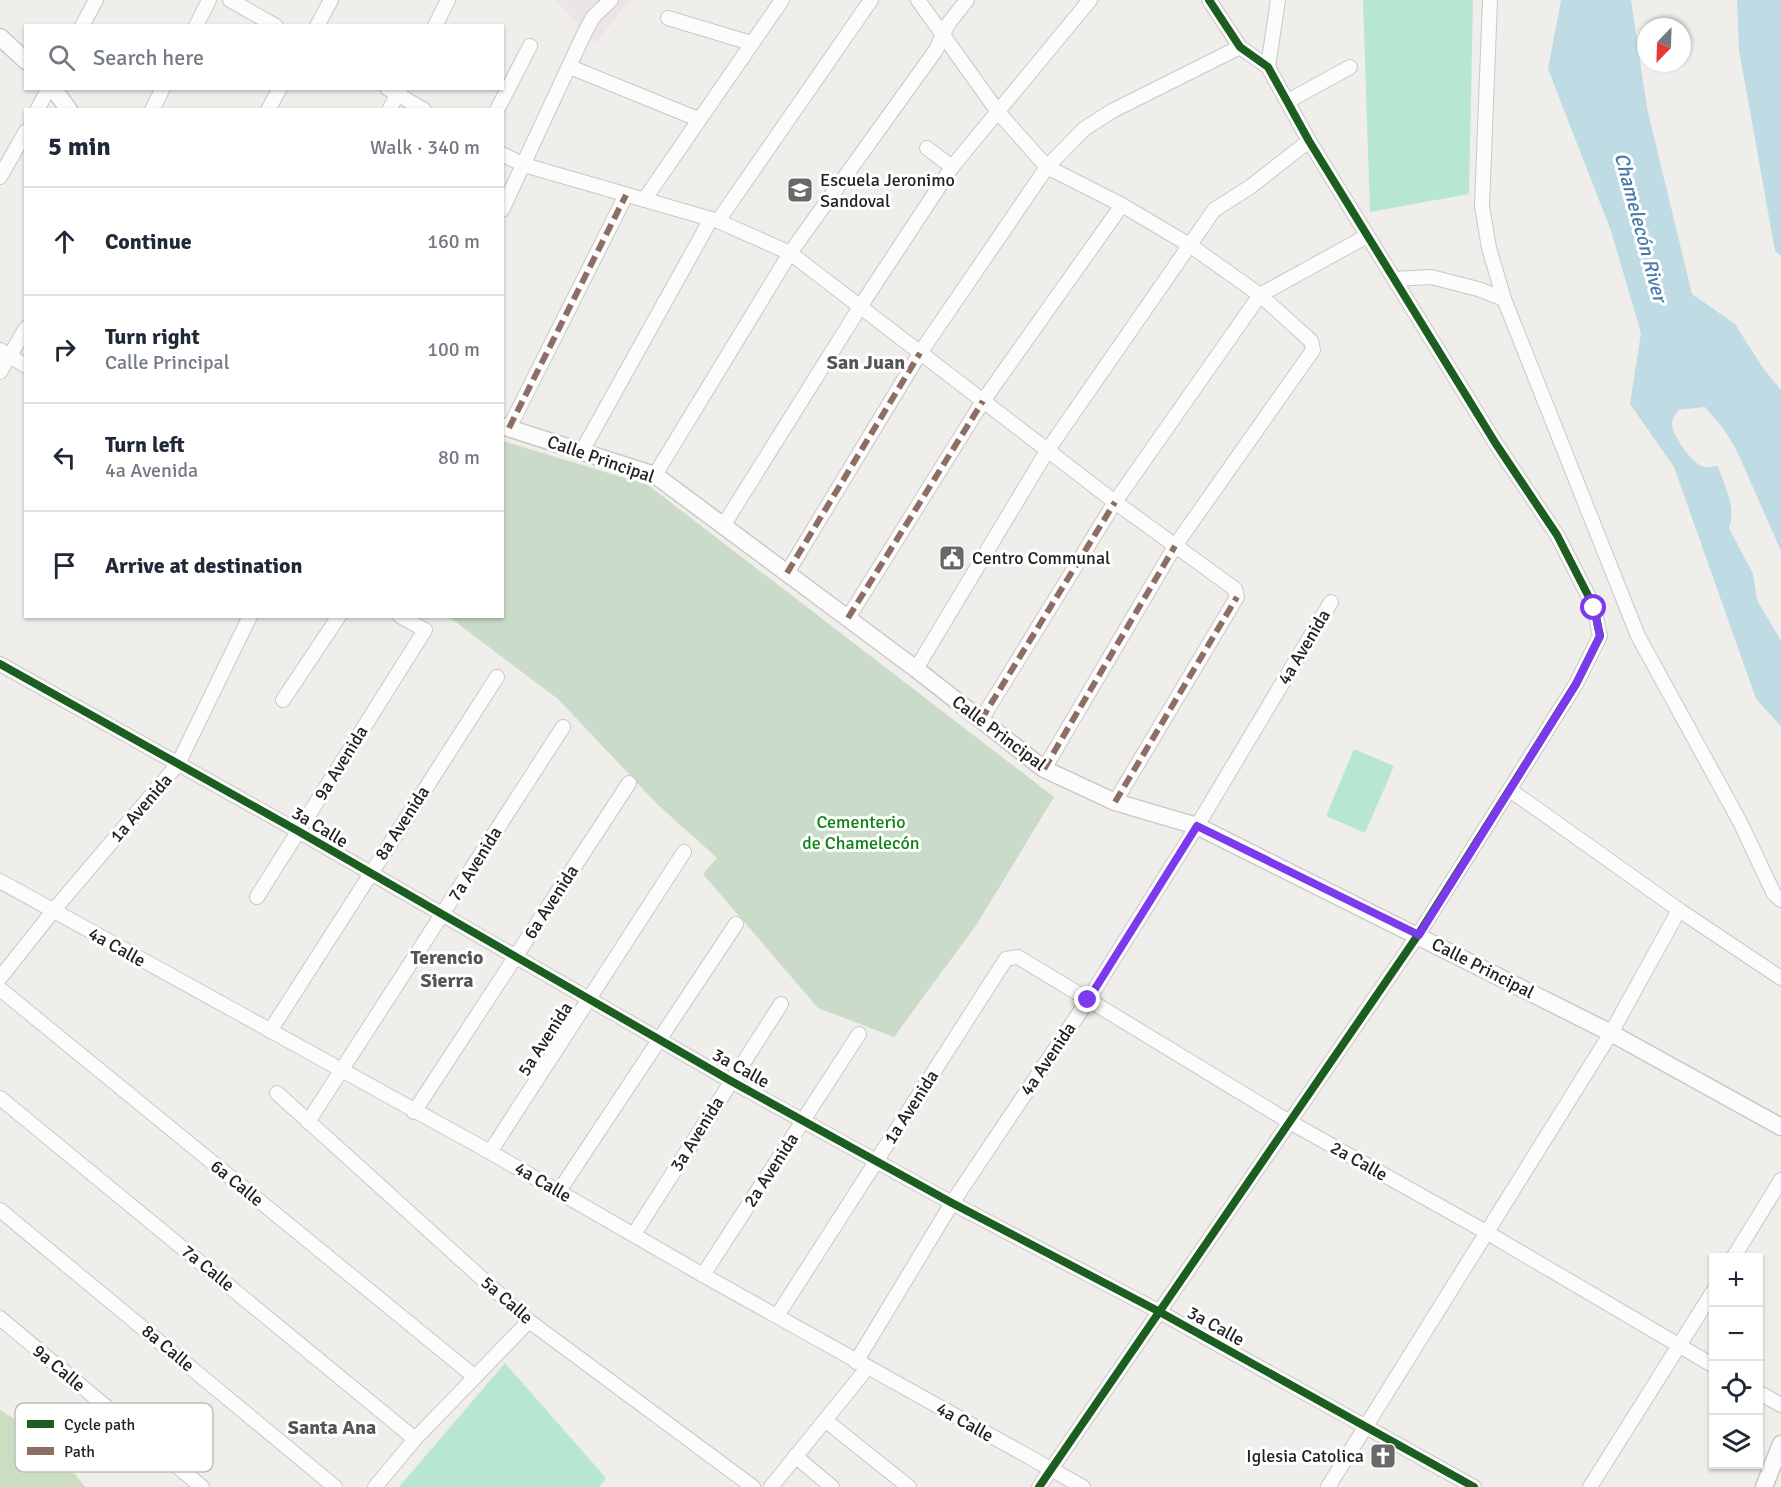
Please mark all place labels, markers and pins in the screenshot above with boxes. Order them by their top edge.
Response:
place label: Escuela Jeronimo Sandoval [820,169,955,212]
school or university icon: Escuela Jeronimo Sandoval [785,175,815,205]
public building icon: Centro Communal [937,543,967,573]
place label: Centro Communal [972,547,1110,569]
church icon: Iglesia Catolica [1368,1441,1398,1471]
place label: Iglesia Catolica [1246,1445,1364,1467]

